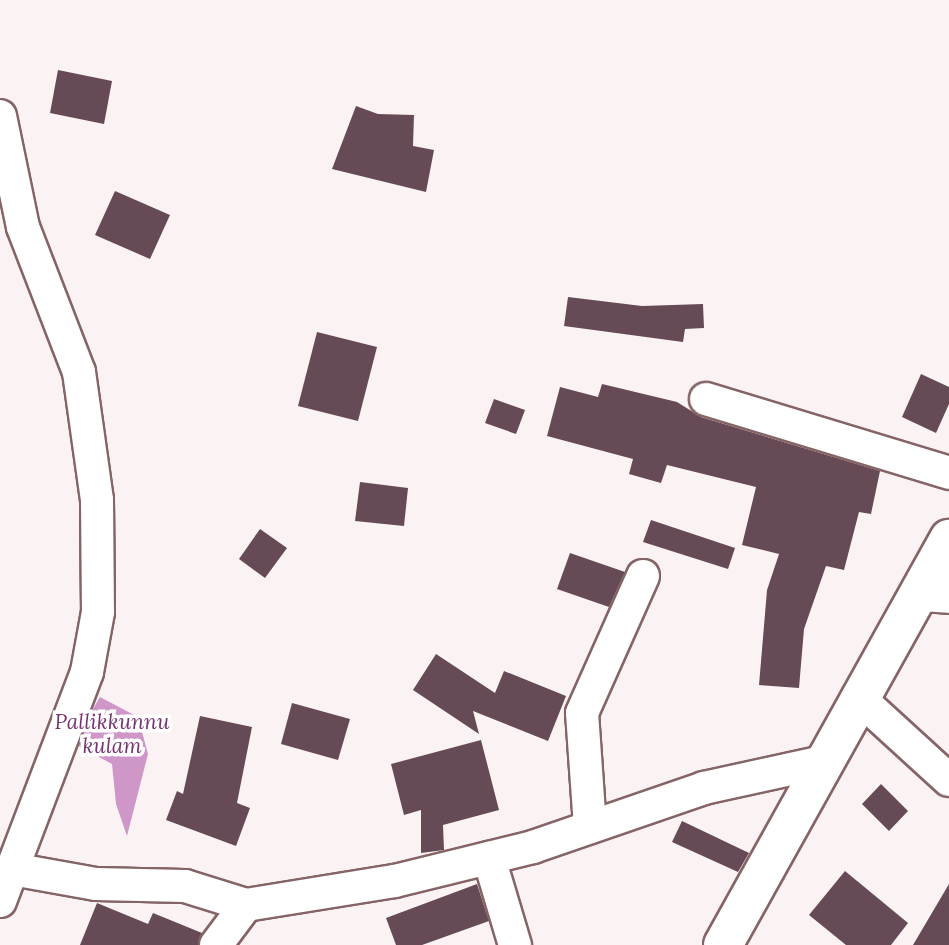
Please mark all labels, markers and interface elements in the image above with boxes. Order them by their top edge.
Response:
water label: Pallikkunnu kulam [55,709,169,759]

